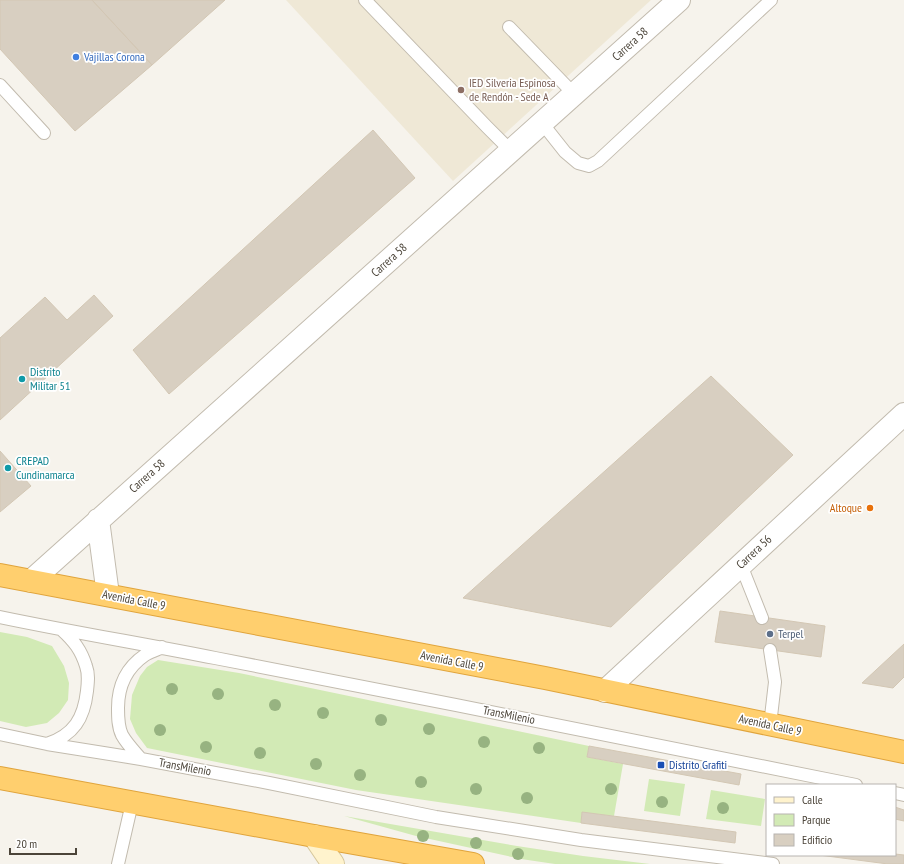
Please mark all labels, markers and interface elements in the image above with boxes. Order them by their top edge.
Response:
street label: Carrera 58 [609,24,651,64]
place label: Vajillas Corona [83,49,145,64]
marker: Vajillas Corona [71,52,81,62]
place label: IED Silveria Espinosa de Rendón - Sede A [469,75,556,104]
marker: IED Silveria Espinosa de Rendón - Sede A [456,85,466,95]
street label: Carrera 58 [368,240,410,280]
place label: Distrito Militar 51 [30,364,70,393]
marker: Distrito Militar 51 [17,374,27,384]
place label: CREPAD Cundinamarca [16,453,75,482]
street label: Carrera 58 [126,456,168,496]
marker: CREPAD Cundinamarca [3,463,13,473]
place label: Altoque [830,500,862,515]
marker: Altoque [865,503,875,513]
street label: Carrera 56 [733,531,775,572]
street label: Avenida Calle 9 [101,586,167,613]
place label: Terpel [778,626,804,641]
marker: Terpel [765,629,775,639]
street label: Avenida Calle 9 [419,647,485,674]
street label: TransMilenio [482,702,536,727]
street label: Avenida Calle 9 [737,711,803,738]
street label: TransMilenio [158,755,212,778]
place label: Distrito Grafiti [669,757,727,772]
marker: Distrito Grafiti [656,760,666,770]
legend [766,784,896,856]
text: Calle [802,792,823,807]
text: Parque [802,812,831,827]
scale bar [10,830,76,856]
text: Edificio [802,832,832,847]
text: 20 m [16,836,37,851]

